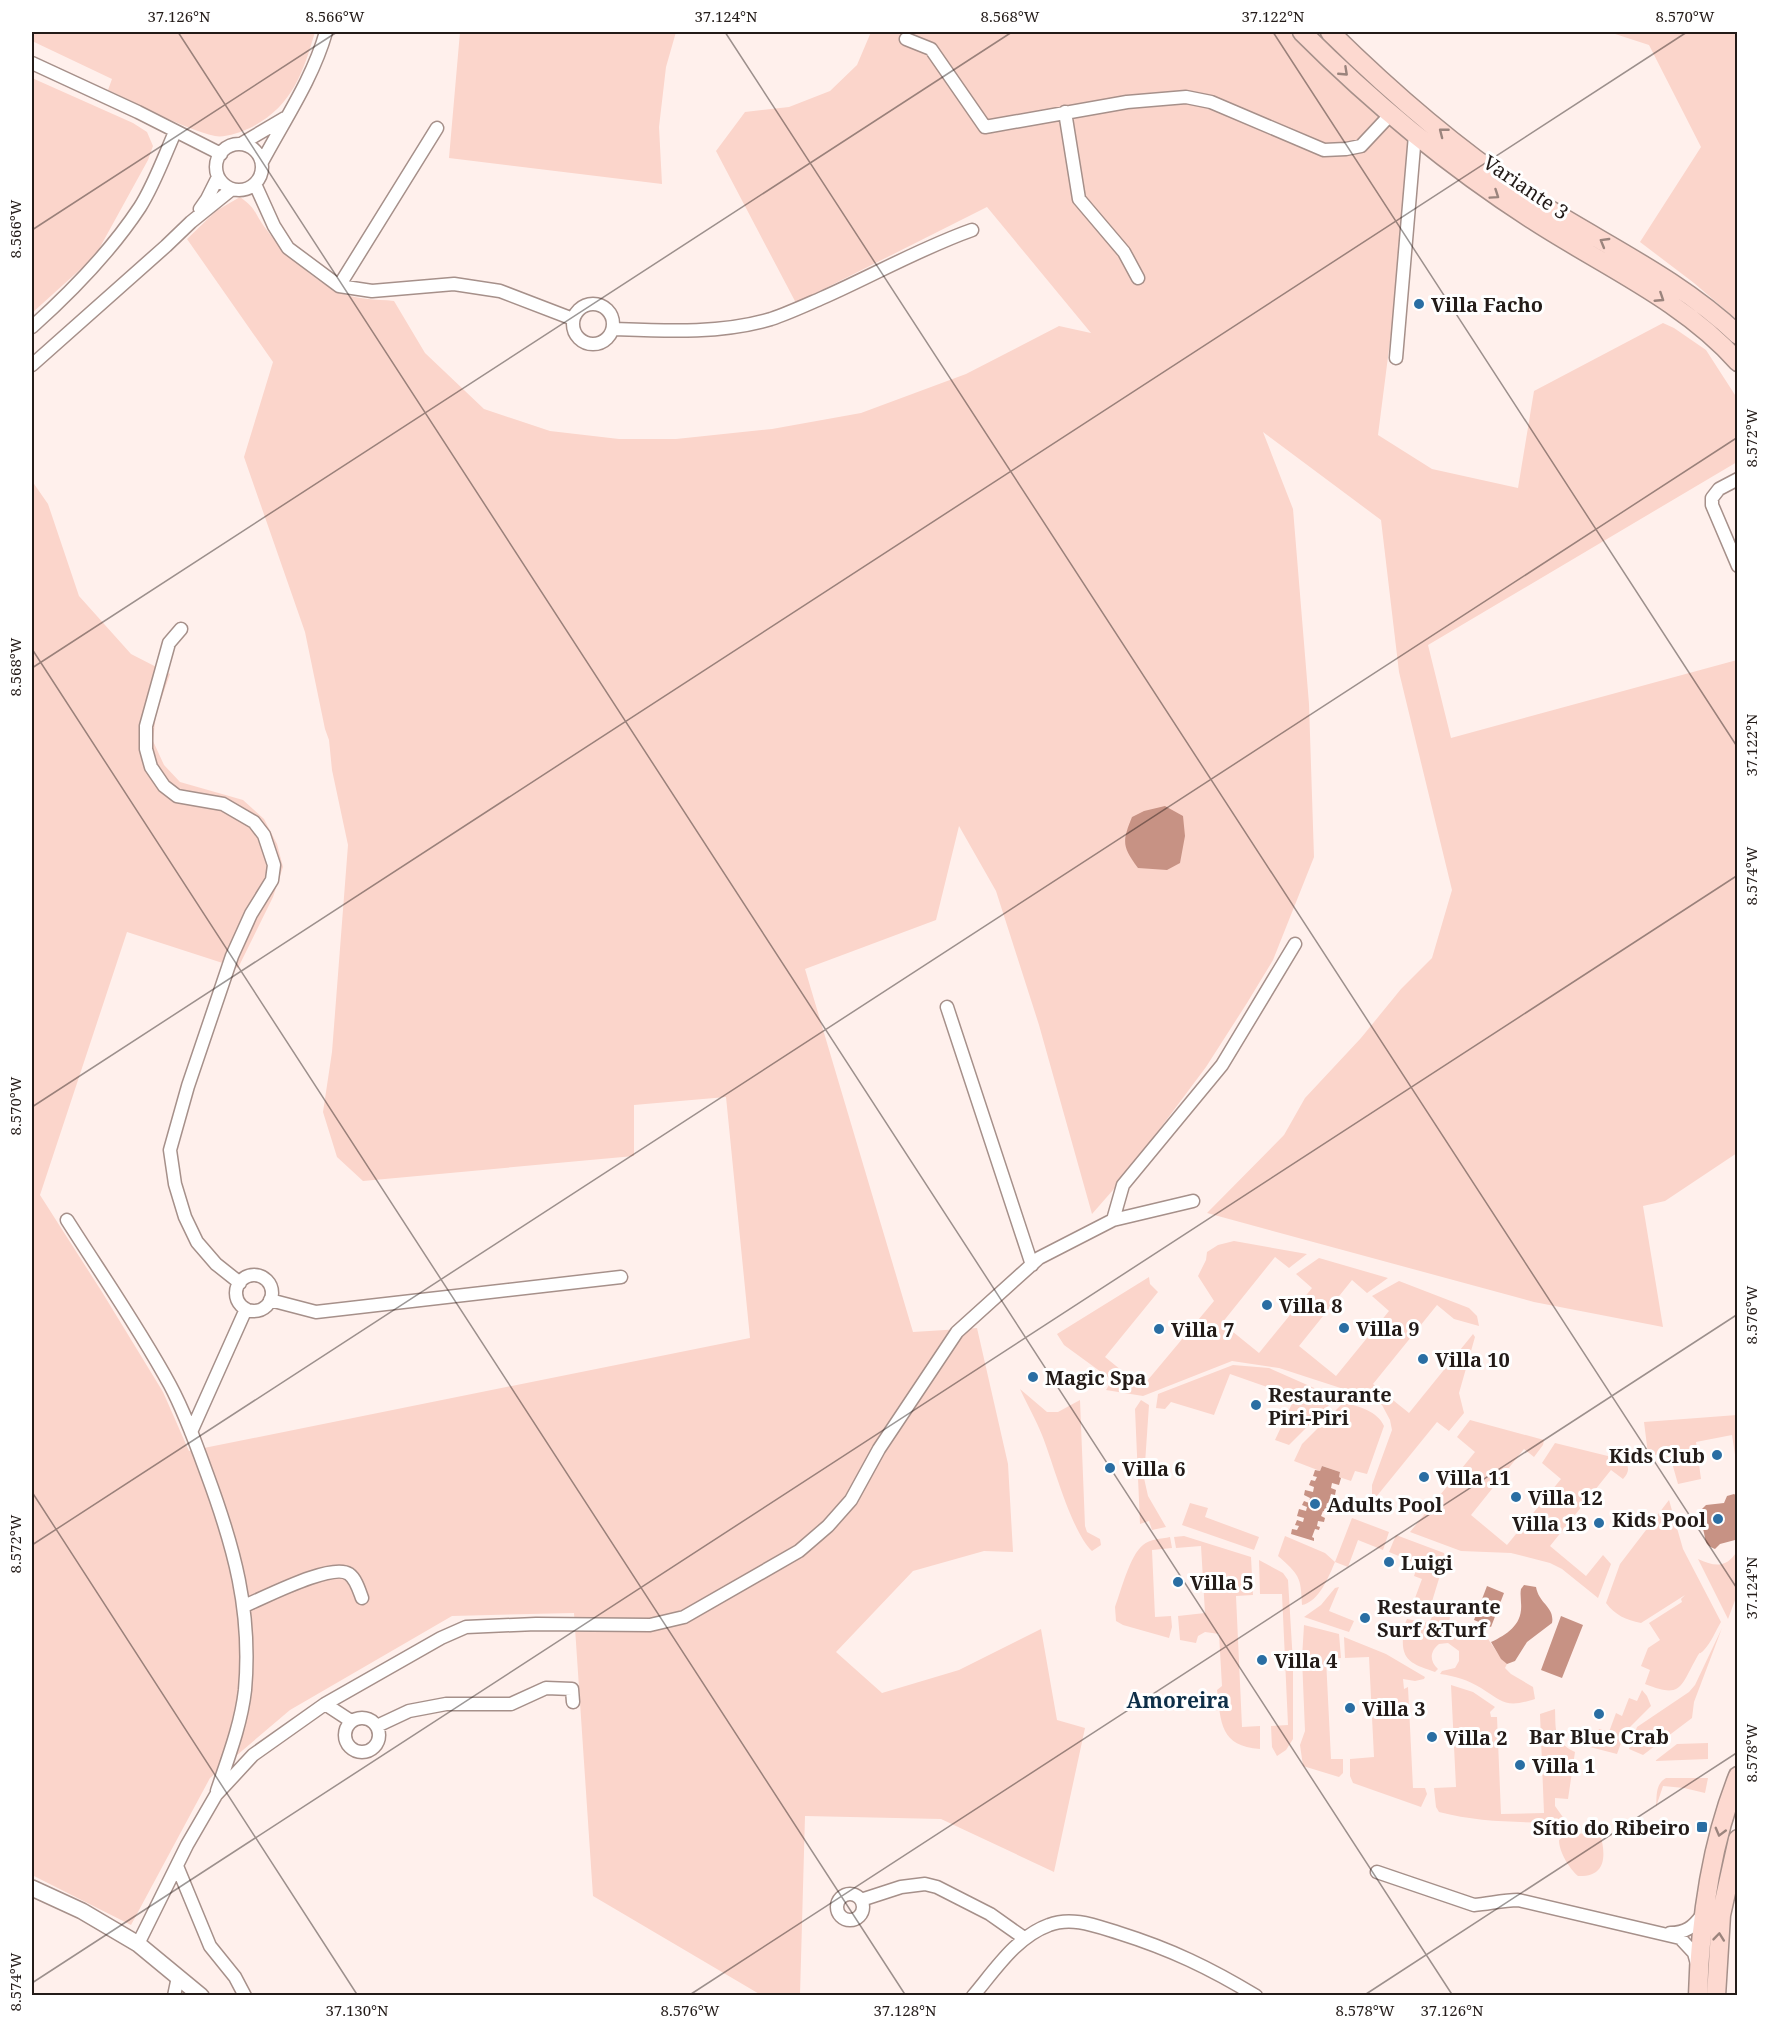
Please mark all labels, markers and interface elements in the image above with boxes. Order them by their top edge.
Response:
text: 37.126°N [147,6,211,26]
text: 8.566°W [306,6,365,26]
text: 37.124°N [694,6,758,26]
text: 8.568°W [981,6,1040,26]
text: 37.122°N [1241,6,1305,26]
text: 8.570°W [1656,6,1715,26]
one-way arrow [1337,65,1348,76]
one-way arrow [1439,129,1450,140]
street label: Variante 3 [1478,148,1574,226]
one-way arrow [1488,188,1499,199]
text: 8.566°W [5,199,25,259]
one-way arrow [1600,237,1610,249]
place label: Villa Facho [1431,291,1543,318]
one-way arrow [1654,291,1665,302]
marker: Villa Facho [1412,297,1426,311]
text: 8.572°W [1741,408,1761,468]
text: 8.568°W [5,637,25,697]
text: 37.122°N [1741,713,1761,777]
text: 8.574°W [1741,846,1761,906]
text: 8.570°W [5,1076,25,1136]
text: 8.576°W [1741,1285,1761,1345]
place label: Villa 8 [1279,1292,1343,1319]
marker: Villa 8 [1260,1298,1274,1312]
place label: Villa 9 [1356,1315,1420,1342]
place label: Villa 7 [1171,1316,1235,1343]
marker: Villa 9 [1337,1321,1351,1335]
marker: Villa 7 [1152,1322,1166,1336]
place label: Villa 10 [1435,1346,1510,1373]
marker: Villa 10 [1416,1352,1430,1366]
place label: Magic Spa [1045,1364,1147,1391]
marker: Magic Spa [1026,1370,1040,1384]
place label: Restaurante Piri-Piri [1268,1381,1392,1431]
marker: Restaurante Piri-Piri [1249,1398,1263,1412]
place label: Kids Club [1609,1442,1705,1469]
marker: Kids Club [1710,1448,1724,1462]
place label: Villa 6 [1122,1455,1186,1482]
marker: Villa 6 [1103,1461,1117,1475]
place label: Villa 11 [1436,1464,1511,1491]
marker: Villa 11 [1417,1470,1431,1484]
place label: Villa 12 [1528,1484,1603,1511]
marker: Villa 12 [1509,1490,1523,1504]
place label: Adults Pool [1327,1491,1442,1518]
marker: Adults Pool [1308,1497,1322,1511]
place label: Kids Pool [1612,1506,1706,1533]
place label: Villa 13 [1512,1510,1587,1537]
marker: Kids Pool [1711,1512,1725,1526]
text: 8.572°W [5,1514,25,1574]
marker: Villa 13 [1592,1516,1606,1530]
place label: Luigi [1401,1549,1453,1576]
marker: Luigi [1382,1555,1396,1569]
text: 37.124°N [1741,1556,1761,1620]
place label: Villa 5 [1190,1569,1254,1596]
marker: Villa 5 [1171,1575,1185,1589]
place label: Restaurante Surf &Turf [1377,1593,1501,1643]
marker: Restaurante Surf &Turf [1358,1611,1372,1625]
place label: Villa 4 [1274,1647,1338,1674]
marker: Villa 4 [1255,1653,1269,1667]
district label: Amoreira [1127,1686,1229,1714]
place label: Villa 3 [1362,1695,1426,1722]
marker: Villa 3 [1343,1701,1357,1715]
marker: Bar Blue Crab [1592,1707,1606,1721]
place label: Bar Blue Crab [1529,1723,1669,1750]
text: 8.578°W [1741,1723,1761,1783]
place label: Villa 2 [1444,1724,1508,1751]
marker: Villa 2 [1425,1730,1439,1744]
place label: Villa 1 [1532,1752,1596,1779]
marker: Villa 1 [1513,1758,1527,1772]
place label: Sítio do Ribeiro [1533,1814,1690,1841]
marker: Sítio do Ribeiro [1695,1820,1709,1834]
one-way arrow [1715,1826,1727,1837]
one-way arrow [1712,1933,1725,1942]
text: 8.574°W [5,1952,25,2012]
text: 37.130°N [325,2000,389,2020]
text: 8.576°W [661,2000,720,2020]
text: 37.128°N [873,2000,937,2020]
text: 8.578°W [1336,2000,1395,2020]
text: 37.126°N [1420,2000,1484,2020]

